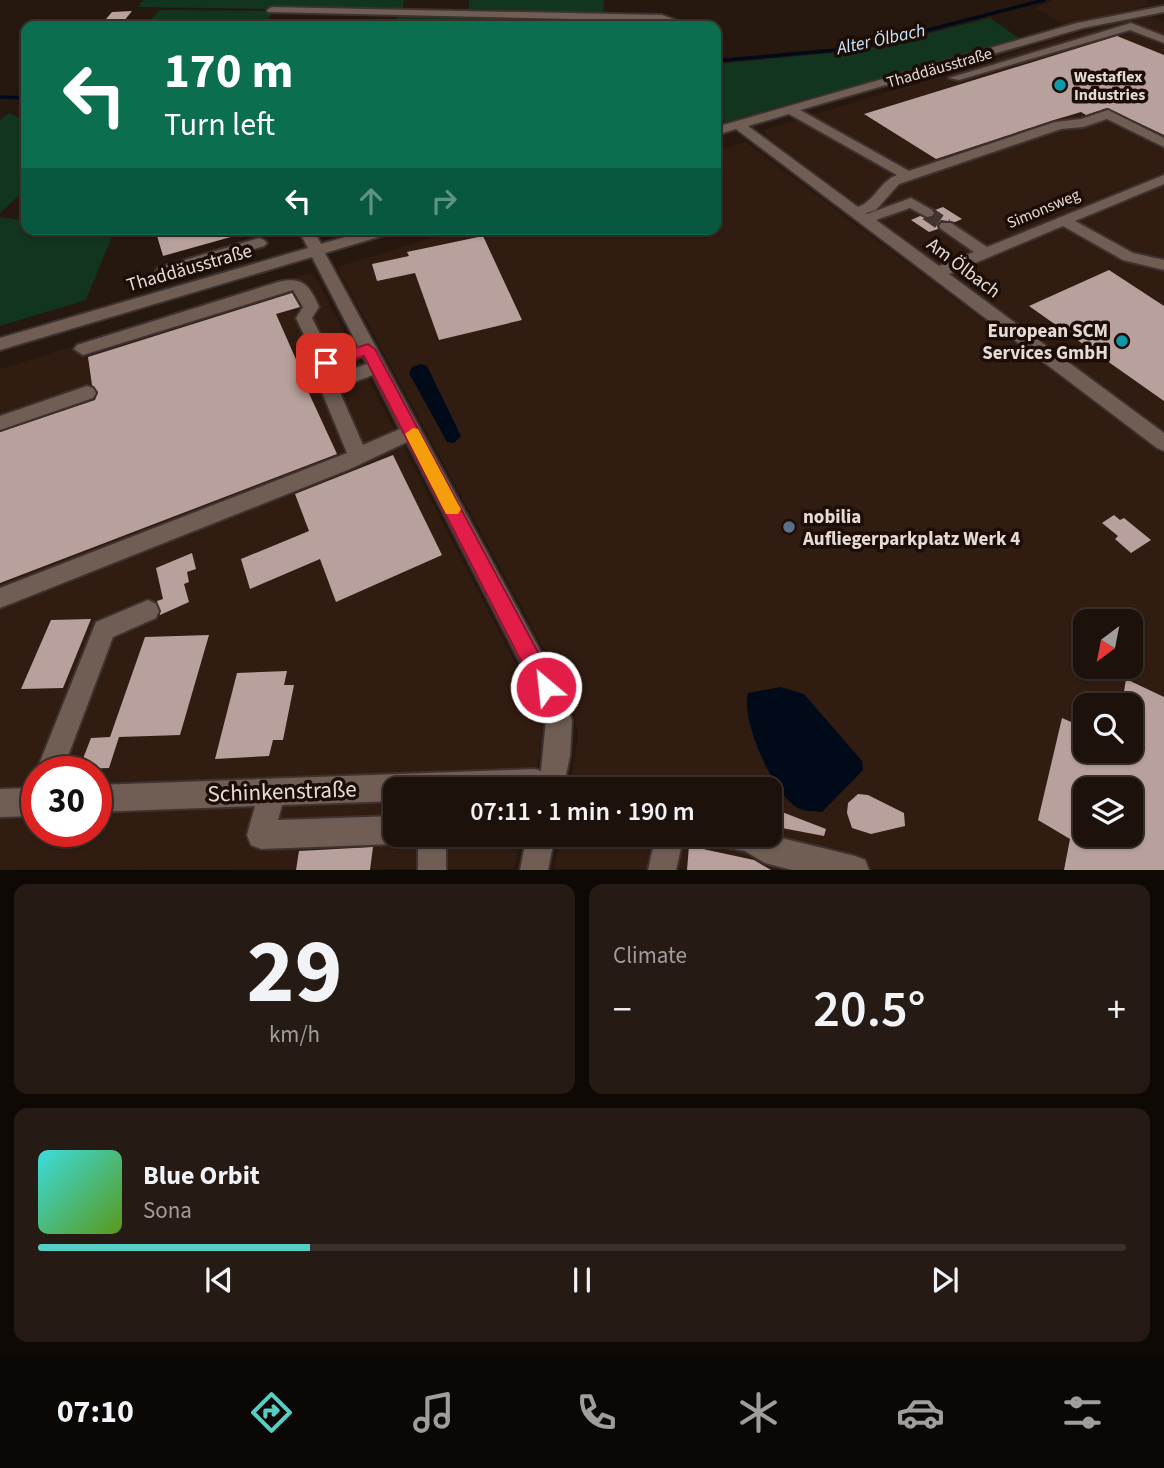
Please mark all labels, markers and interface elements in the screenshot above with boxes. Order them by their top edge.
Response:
water label: Alter Ölbach [833,18,928,61]
text: 170 m [164,37,293,107]
street label: Thaddäusstraße [884,42,995,94]
icon: left [49,49,140,140]
place label: Westaflex Industries [1074,66,1145,106]
marker: Westaflex Industries [1052,77,1068,93]
text: Turn left [164,102,275,148]
icon: left [279,182,317,220]
icon: ahead [352,182,390,220]
icon: right [425,182,463,220]
street label: Simonsweg [1004,184,1083,234]
street label: Am Ölbach [921,231,1006,305]
street label: Thaddäusstraße [124,238,255,299]
place label: European SCM Services GmbH [982,318,1108,367]
pin [296,333,356,393]
marker: European SCM Services GmbH [1114,333,1130,349]
icon: arrive [307,344,345,382]
place label: nobilia Aufliegerparkplatz Werk 4 [802,504,1020,553]
marker: nobilia Aufliegerparkplatz Werk 4 [781,519,797,535]
north arrow [1073,609,1143,679]
map controls [1073,609,1143,847]
position arrow [509,650,583,724]
button: search [1073,693,1143,763]
speed limit sign: 30 [21,756,112,847]
street label: Schinkenstraße [207,772,357,811]
button: layers [1073,777,1143,847]
text: 07:11 · 1 min · 190 m [470,793,695,830]
text: 29 [246,908,343,1037]
text: Climate [613,939,687,972]
text: 20.5° [813,973,926,1047]
text: − [613,983,632,1037]
text: + [1107,983,1126,1037]
text: km/h [269,1018,320,1051]
text: Blue Orbit [143,1157,260,1194]
text: Sona [143,1194,192,1227]
icon: previous [200,1261,238,1299]
icon: pause [563,1261,601,1299]
icon: next [926,1261,964,1299]
icon: directions [247,1388,296,1437]
icon: music [409,1388,458,1437]
icon: phone [572,1388,621,1437]
icon: climate [734,1388,783,1437]
icon: car [896,1388,945,1437]
icon: filters [1058,1388,1107,1437]
text: 07:10 [57,1389,134,1435]

